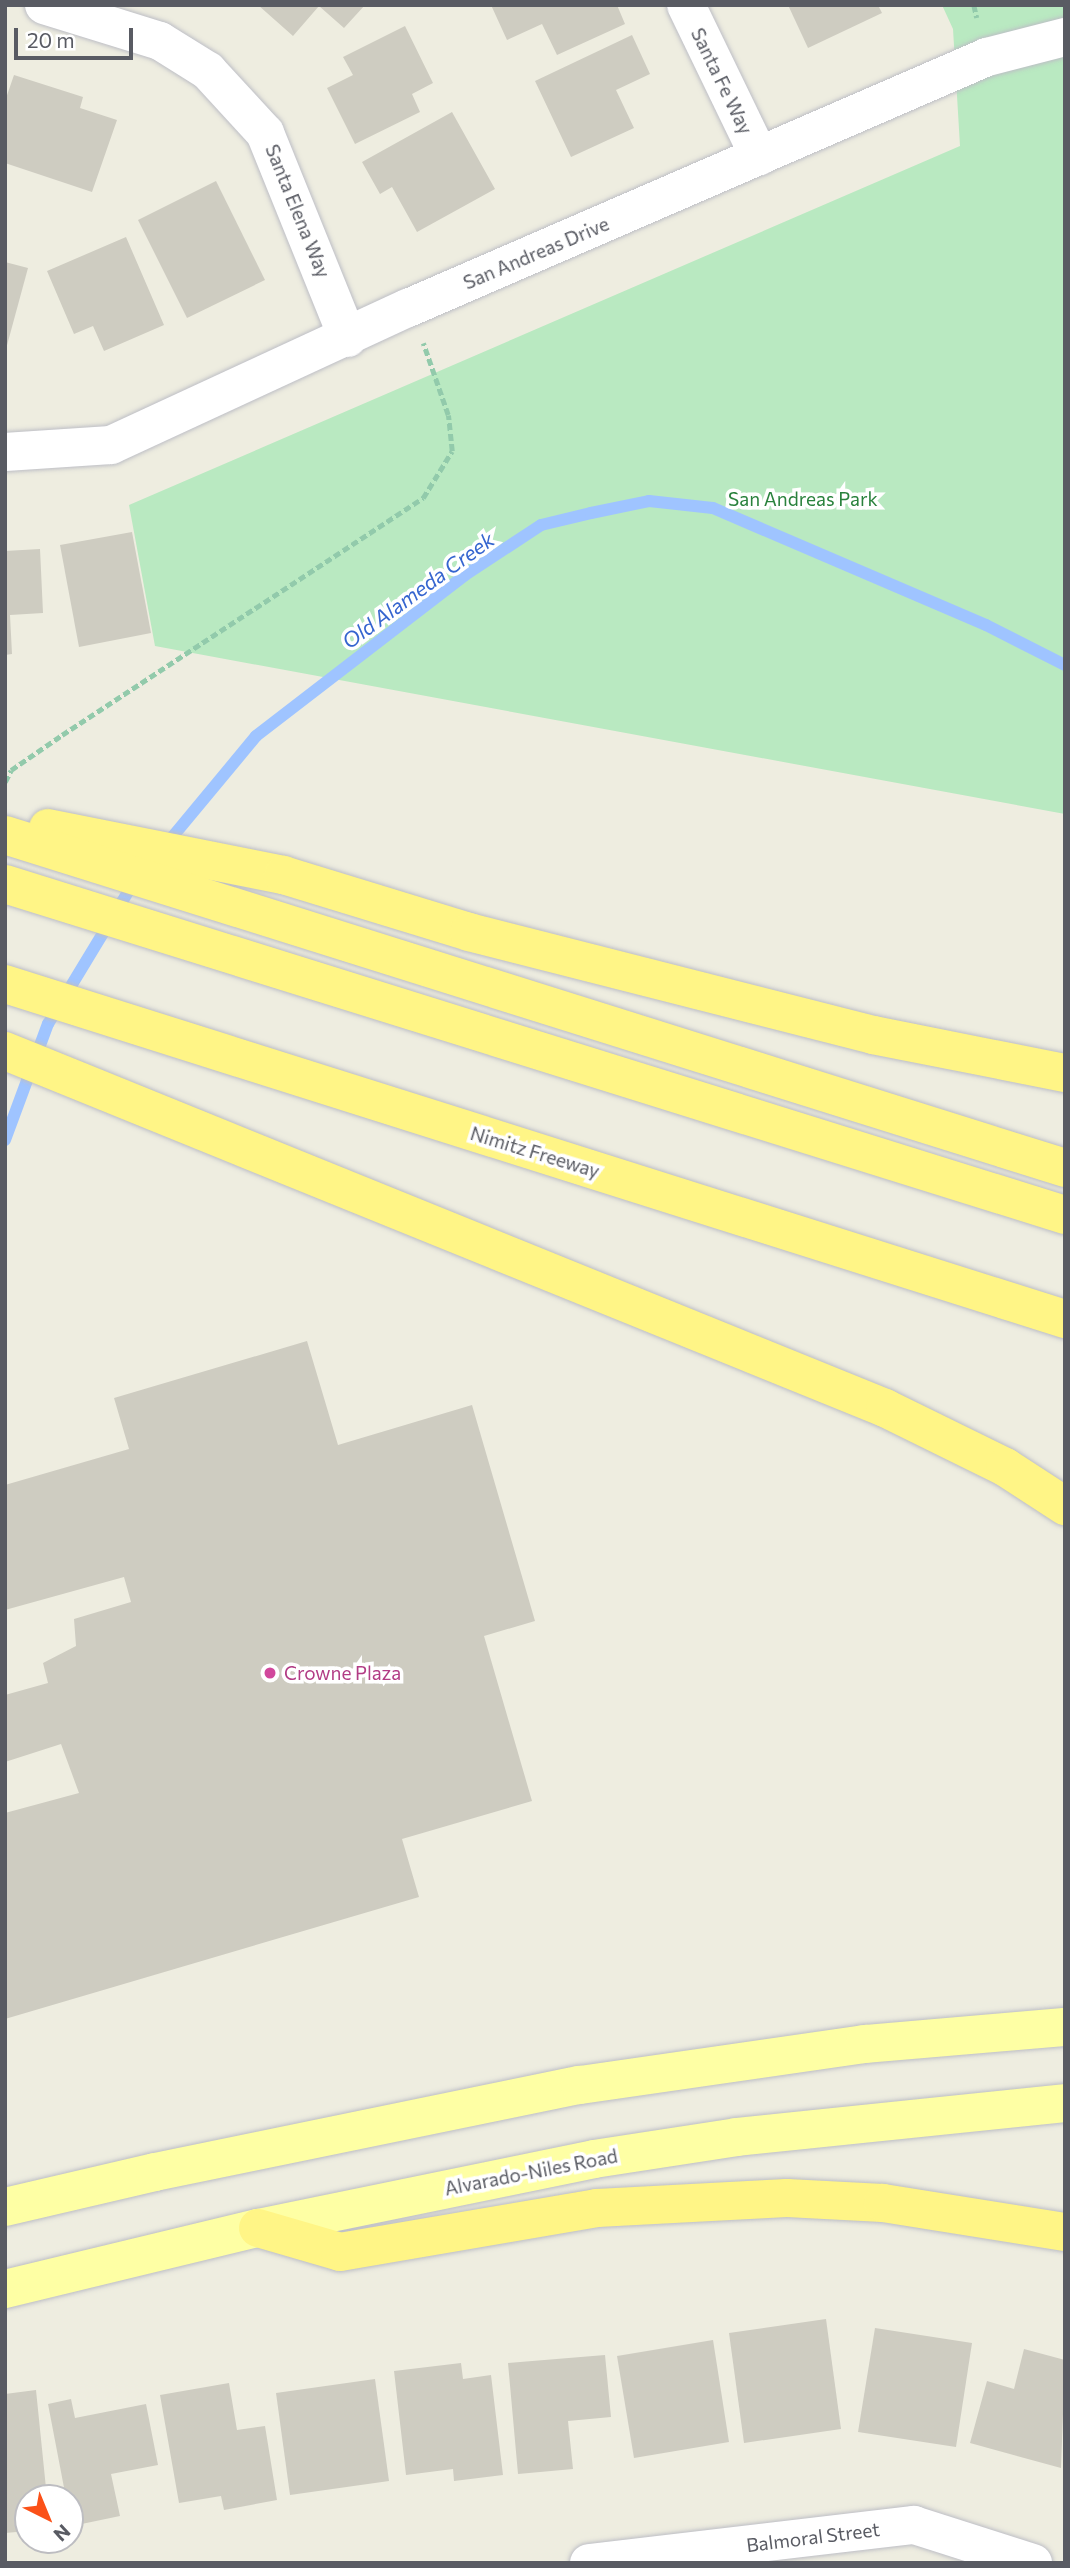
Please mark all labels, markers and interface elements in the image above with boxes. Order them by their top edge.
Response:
scale bar [18,14,136,58]
street label: Santa Fe Way [686,24,758,138]
text: 20 m [27,27,75,52]
street label: Santa Elena Way [261,141,335,281]
street label: San Andreas Drive [460,212,612,294]
park label: San Andreas Park [728,488,878,510]
water label: Old Alameda Creek [337,526,499,654]
street label: Nimitz Freeway [468,1122,602,1182]
place label: Crowne Plaza [284,1662,401,1684]
marker: Crowne Plaza [262,1665,278,1681]
street label: Alvarado-Niles Road [443,2144,619,2200]
north arrow [14,2484,84,2554]
street label: Balmoral Street [745,2517,881,2557]
text: N [49,2520,75,2547]

